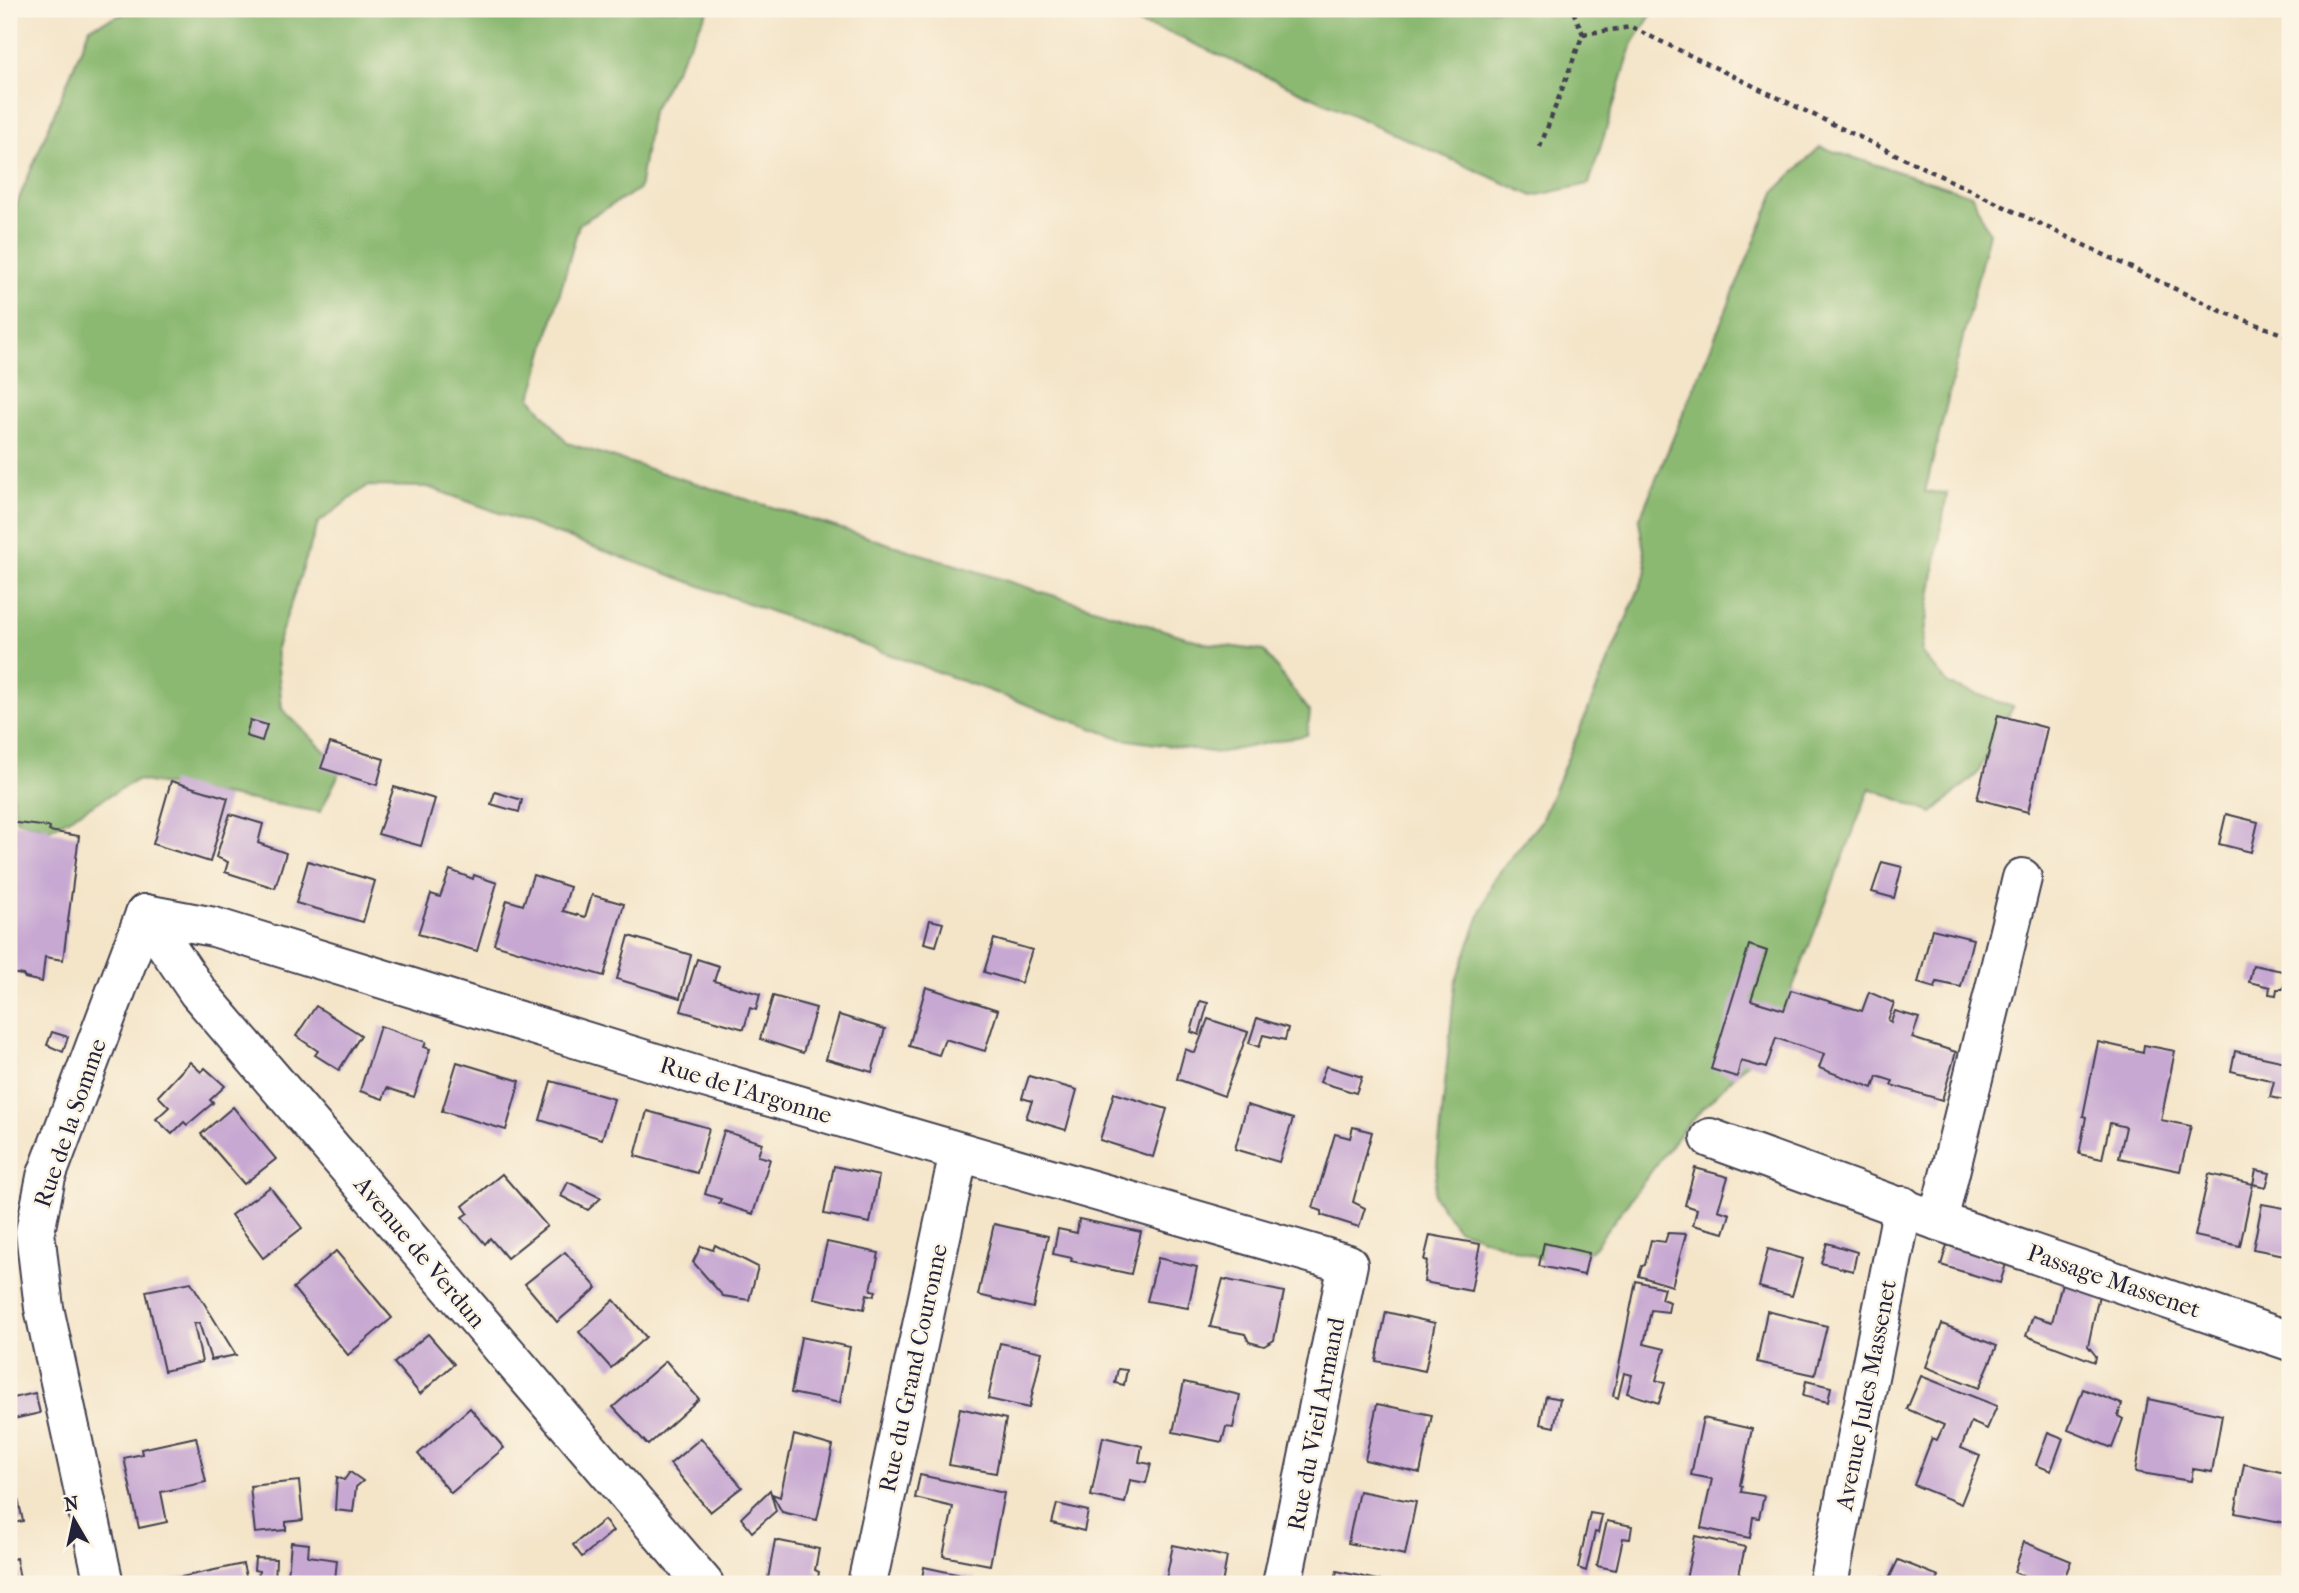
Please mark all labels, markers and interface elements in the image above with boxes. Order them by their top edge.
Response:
street label: Rue de la Somme [28,1035,112,1211]
street label: Rue de l'Argonne [657,1051,836,1130]
street label: Avenue de Verdun [348,1170,492,1334]
street label: Passage Massenet [2024,1238,2204,1324]
street label: Rue du Grand Couronne [873,1241,953,1495]
street label: Avenue Jules Massenet [1830,1277,1902,1514]
street label: Rue du Vieil Armand [1282,1314,1351,1533]
north arrow [38,1484,108,1554]
text: N [63,1492,81,1516]

